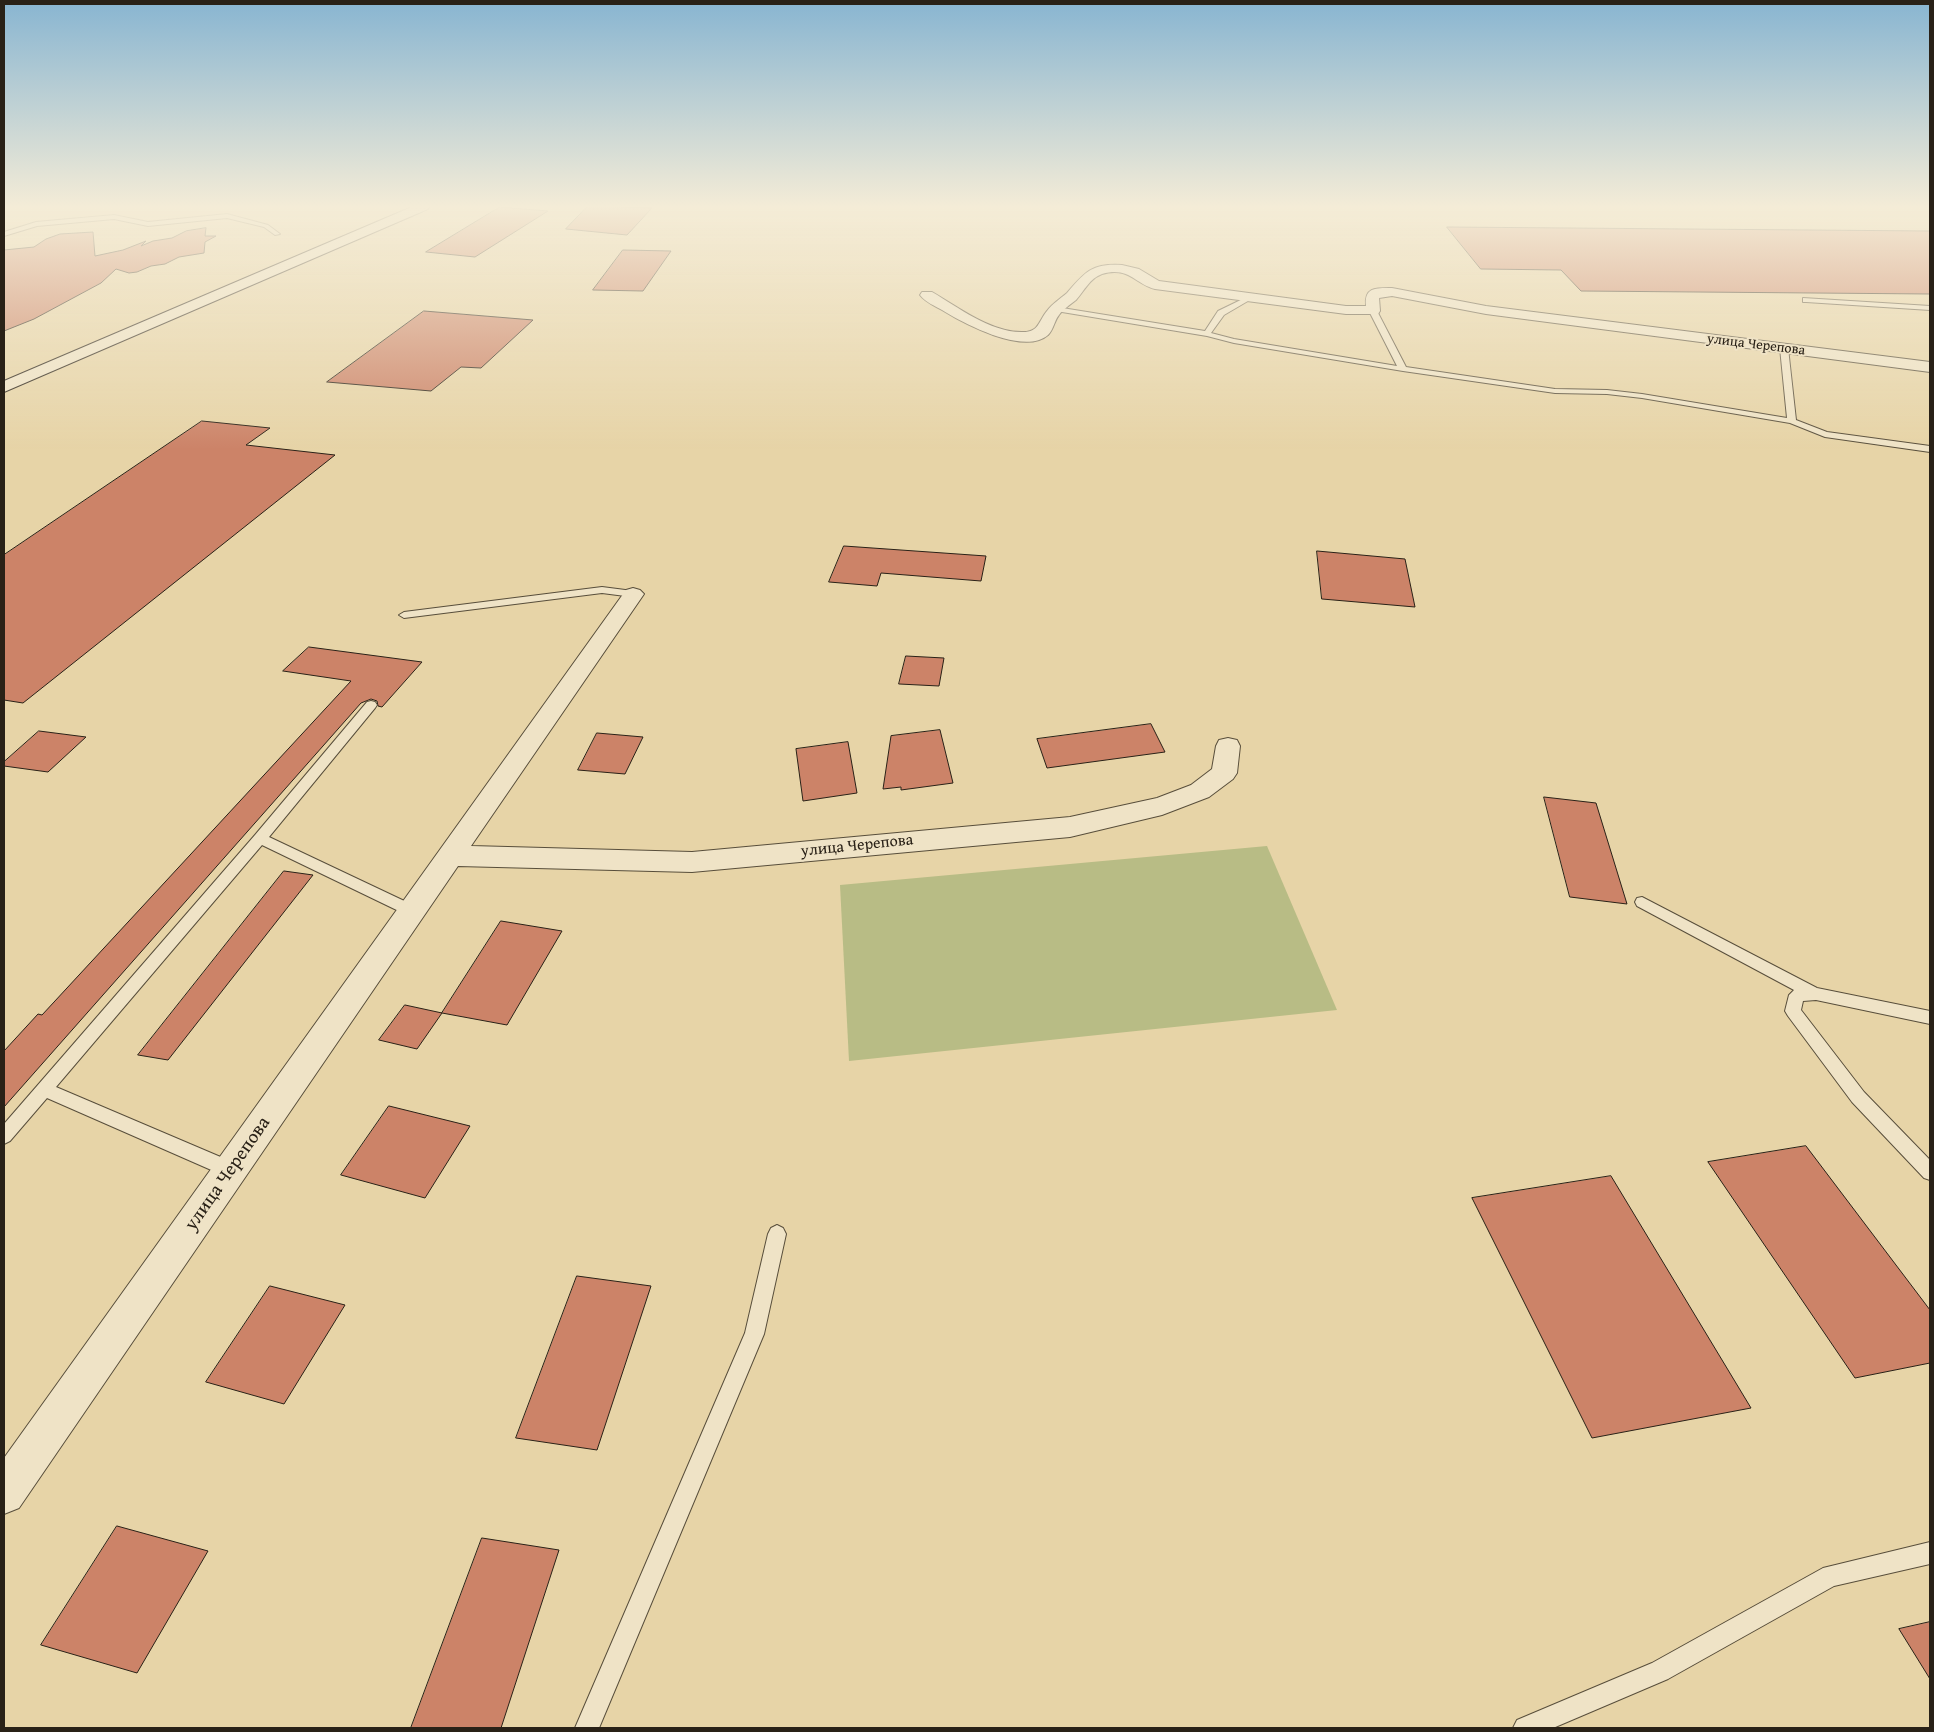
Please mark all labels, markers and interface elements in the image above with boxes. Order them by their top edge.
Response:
street label: улица Черепова [1706,331,1806,359]
street label: улица Черепова [800,831,914,861]
street label: улица Черепова [180,1113,276,1235]

